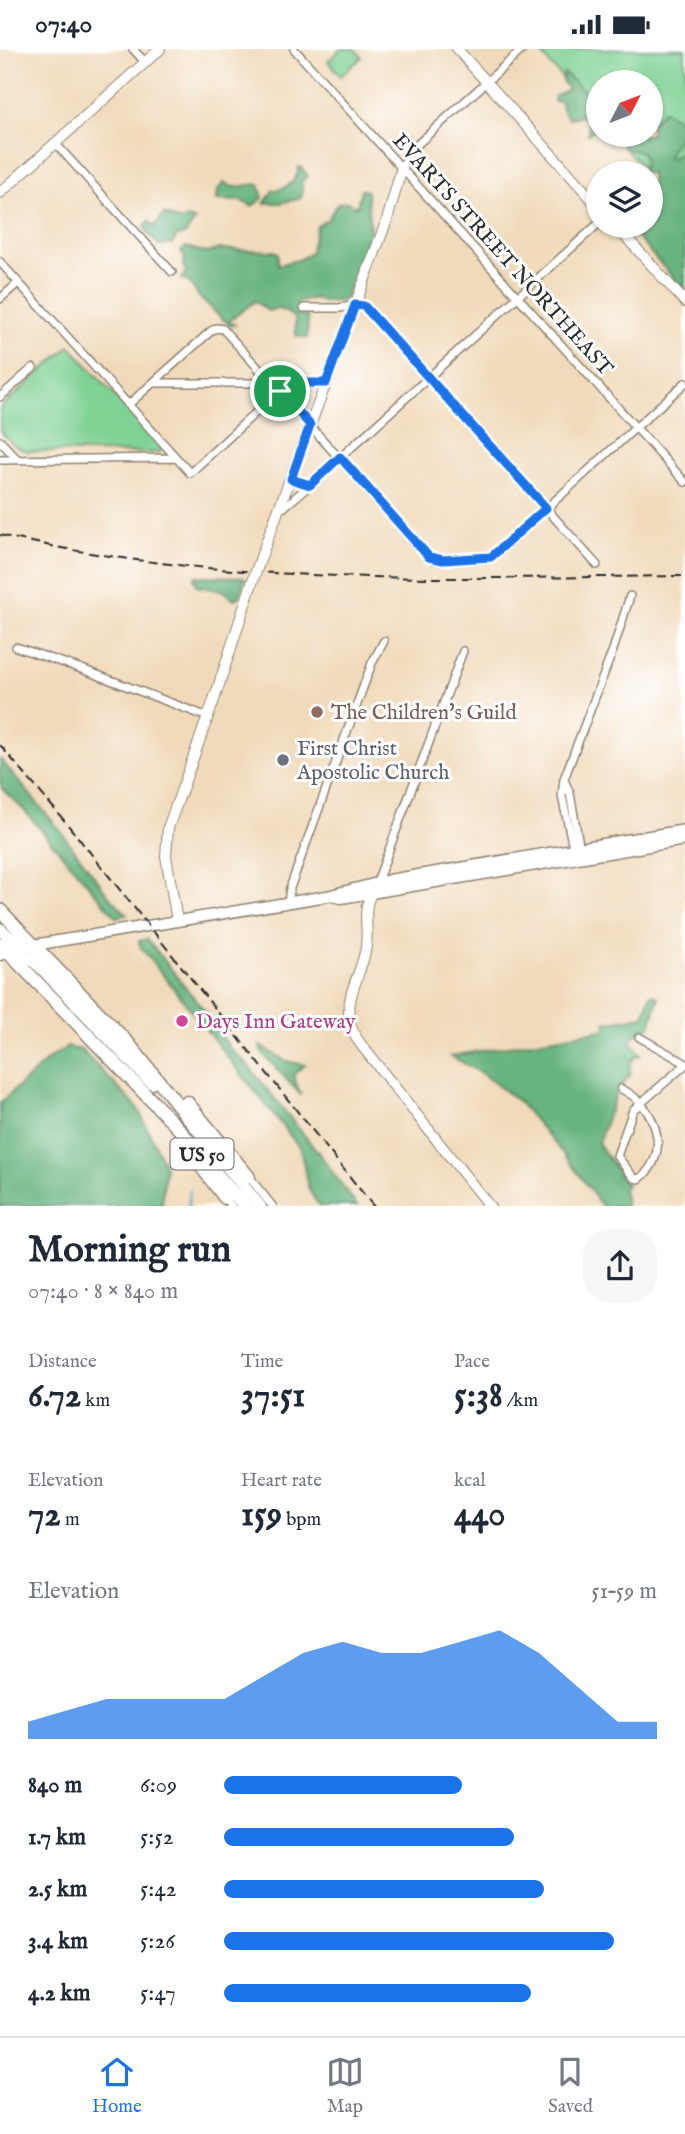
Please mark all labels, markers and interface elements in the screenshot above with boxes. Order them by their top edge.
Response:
text: 07:40 [35,8,92,41]
north arrow [586,70,663,147]
map controls [586,70,663,238]
street label: EVARTS STREET NORTHEAST [386,128,619,382]
button: layers [586,161,663,238]
pin [250,361,310,421]
icon: arrive [261,372,299,410]
place label: The Children's Guild [331,700,517,727]
marker: The Children's Guild [309,704,325,720]
place label: First Christ Apostolic Church [296,736,449,787]
marker: First Christ Apostolic Church [275,752,291,768]
place label: Days Inn Gateway [196,1009,356,1036]
marker: Days Inn Gateway [174,1013,190,1029]
road number: US 50 [170,1139,234,1169]
text: Morning run [28,1227,231,1275]
button: share [583,1229,657,1303]
text: 07:40 · 8 × 840 m [28,1277,178,1306]
text: Distance [28,1350,97,1374]
text: Time [241,1350,283,1374]
text: Pace [454,1350,490,1374]
text: 6.72 [28,1374,81,1419]
text: 37:51 [241,1374,305,1419]
text: 5:38 [454,1374,503,1419]
text: km [81,1389,110,1413]
text: /km [503,1389,538,1413]
text: Elevation [28,1469,103,1493]
text: Heart rate [241,1469,322,1493]
text: kcal [454,1469,486,1493]
text: 72 [28,1493,61,1538]
text: 159 [241,1493,282,1538]
text: 440 [454,1493,506,1538]
text: m [61,1508,80,1532]
text: bpm [282,1508,321,1532]
text: Elevation [28,1577,119,1606]
text: 51–59 m [591,1577,657,1606]
text: 840 m [28,1771,82,1800]
text: 6:09 [140,1771,177,1800]
text: 1.7 km [28,1823,86,1852]
text: 5:52 [140,1823,173,1852]
text: 2.5 km [28,1875,87,1904]
text: 5:42 [140,1875,176,1904]
text: 3.4 km [28,1927,88,1956]
text: 5:26 [140,1927,175,1956]
text: 4.2 km [28,1979,91,2008]
text: 5:47 [140,1979,176,2008]
tab: Home [92,2053,142,2119]
tab: Map [326,2053,364,2119]
tab: Saved [548,2053,593,2119]

